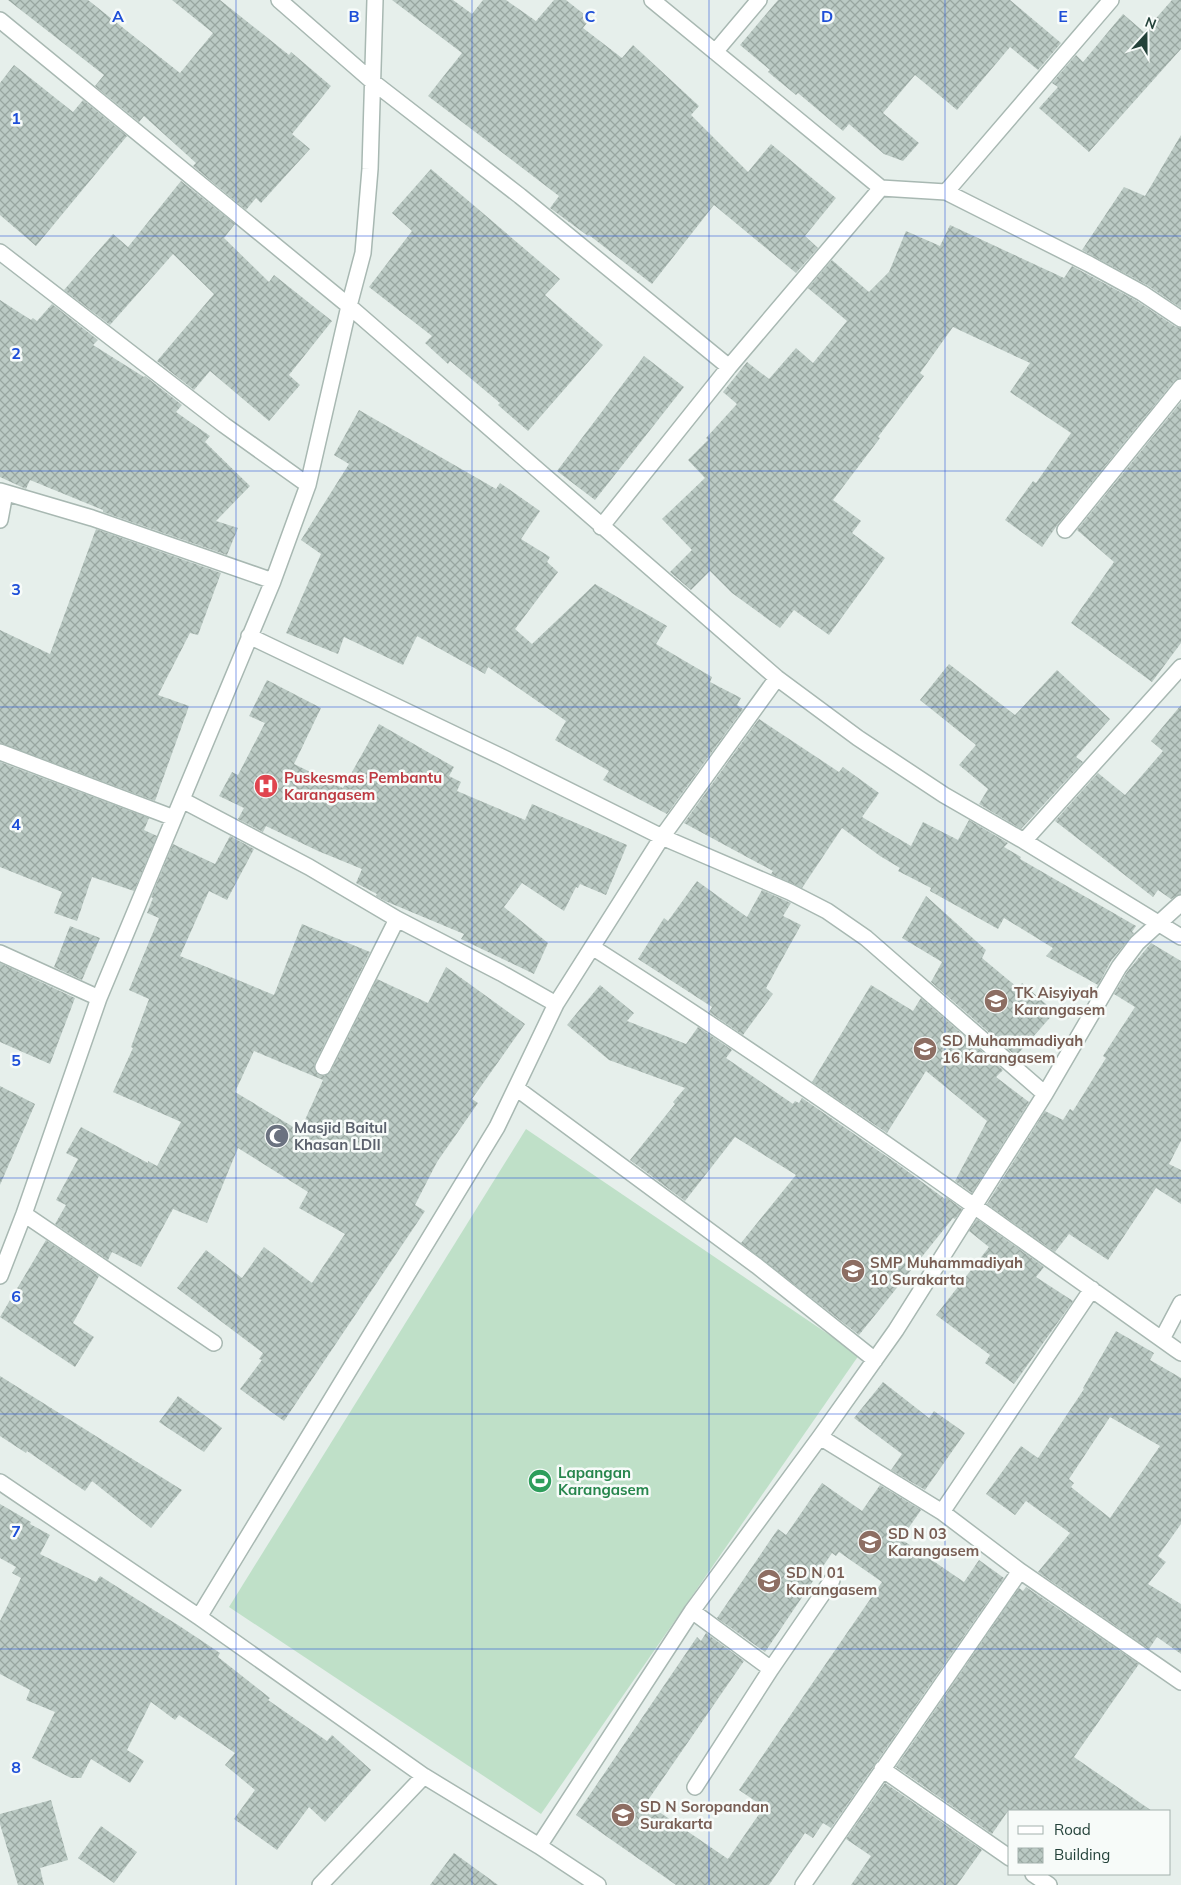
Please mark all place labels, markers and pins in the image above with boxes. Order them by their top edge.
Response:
place label: Puskesmas Pembantu Karangasem [284,768,442,804]
hospital icon: Puskesmas Pembantu Karangasem [253,773,279,799]
place label: TK Aisyiyah Karangasem [1014,983,1105,1019]
school or university icon: TK Aisyiyah Karangasem [983,988,1009,1014]
place label: SD Muhammadiyah 16 Karangasem [942,1031,1083,1067]
school or university icon: SD Muhammadiyah 16 Karangasem [912,1036,938,1062]
place label: Masjid Baitul Khasan LDII [294,1118,387,1154]
mosque icon: Masjid Baitul Khasan LDII [264,1123,290,1149]
place label: SMP Muhammadiyah 10 Surakarta [870,1253,1023,1289]
school or university icon: SMP Muhammadiyah 10 Surakarta [840,1258,866,1284]
place label: Lapangan Karangasem [558,1463,649,1499]
sports icon: Lapangan Karangasem [527,1468,553,1494]
place label: SD N 03 Karangasem [888,1524,979,1560]
school or university icon: SD N 03 Karangasem [857,1529,883,1555]
place label: SD N 01 Karangasem [786,1563,877,1599]
school or university icon: SD N 01 Karangasem [756,1568,782,1594]
place label: SD N Soropandan Surakarta [640,1797,769,1833]
school or university icon: SD N Soropandan Surakarta [610,1802,636,1828]

